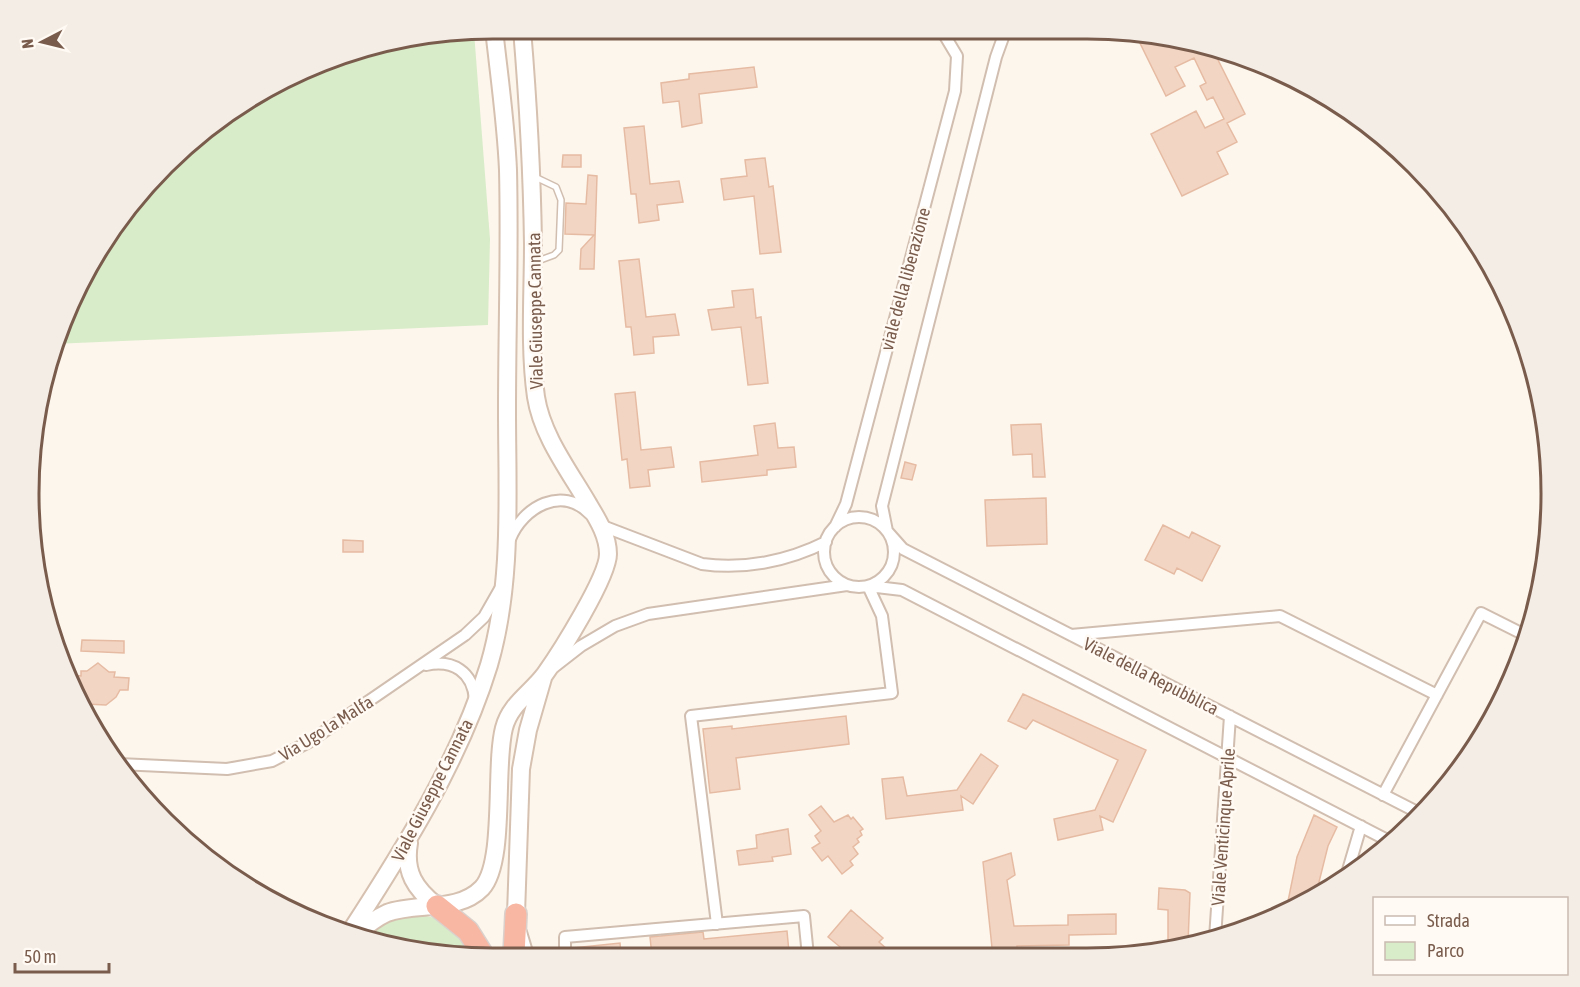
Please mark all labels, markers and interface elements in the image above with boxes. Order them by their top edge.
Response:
north arrow [12,12,72,72]
text: N [18,38,37,50]
street label: viale della liberazione [876,205,934,353]
street label: Viale Giuseppe Cannata [523,232,547,390]
street label: Viale della Repubblica [1080,633,1222,719]
street label: Via Ugo la Malfa [275,691,377,765]
street label: Viale Giuseppe Cannata [387,715,477,865]
street label: Viale Venticinque Aprile [1207,747,1239,907]
legend [1373,897,1568,975]
text: Strada [1427,910,1470,931]
scale bar [15,936,110,974]
text: Parco [1427,940,1464,961]
text: 50 m [24,946,56,967]

